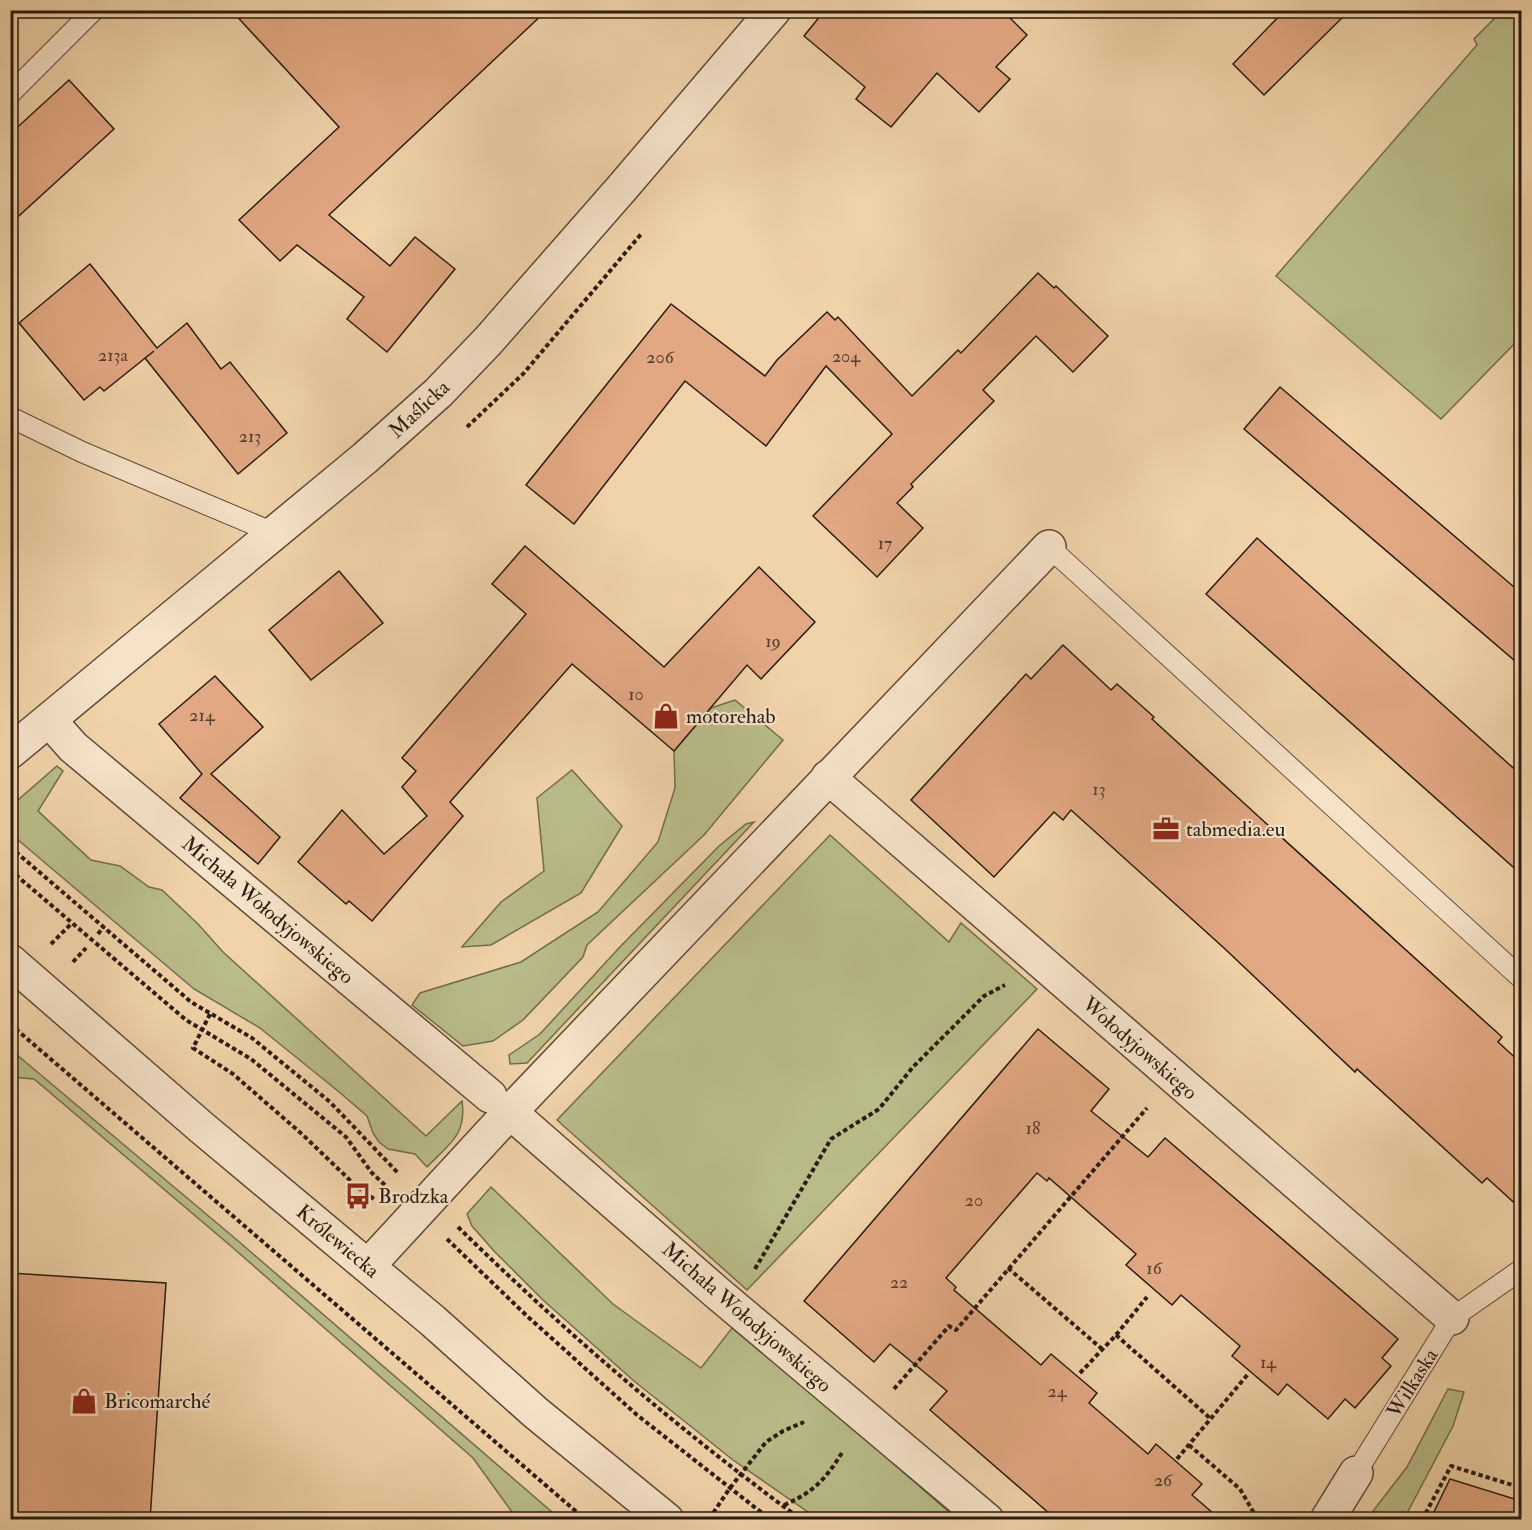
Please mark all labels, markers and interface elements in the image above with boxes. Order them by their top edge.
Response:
house number: 213a [98,344,129,367]
house number: 204 [832,345,861,368]
house number: 206 [646,346,675,369]
street label: Maślicka [383,374,456,444]
house number: 213 [239,425,261,448]
house number: 17 [878,532,892,555]
house number: 19 [765,630,781,653]
house number: 10 [628,683,644,706]
shop icon: motorehab [651,701,681,731]
place label: motorehab [686,703,776,730]
house number: 214 [189,704,216,727]
house number: 13 [1092,778,1106,801]
office icon: tabmedia.eu [1151,814,1181,844]
place label: tabmedia.eu [1186,816,1286,843]
street label: Michała Wołodyjowskiego [176,830,359,990]
street label: Wołodyjowskiego [1076,990,1203,1106]
house number: 18 [1026,1117,1040,1140]
bus stop icon: Brodzka [343,1181,373,1211]
place label: Brodzka [378,1183,449,1210]
house number: 20 [965,1189,983,1212]
street label: Królewiecka [290,1199,385,1284]
street label: Michała Wołodyjowskiego [656,1236,837,1399]
house number: 16 [1146,1257,1163,1280]
house number: 22 [890,1271,908,1294]
street label: Wilkaska [1380,1343,1444,1424]
house number: 14 [1260,1351,1277,1374]
house number: 24 [1048,1380,1068,1403]
shop icon: Bricomarché [69,1386,99,1416]
place label: Bricomarché [104,1388,211,1415]
house number: 26 [1154,1469,1173,1492]

